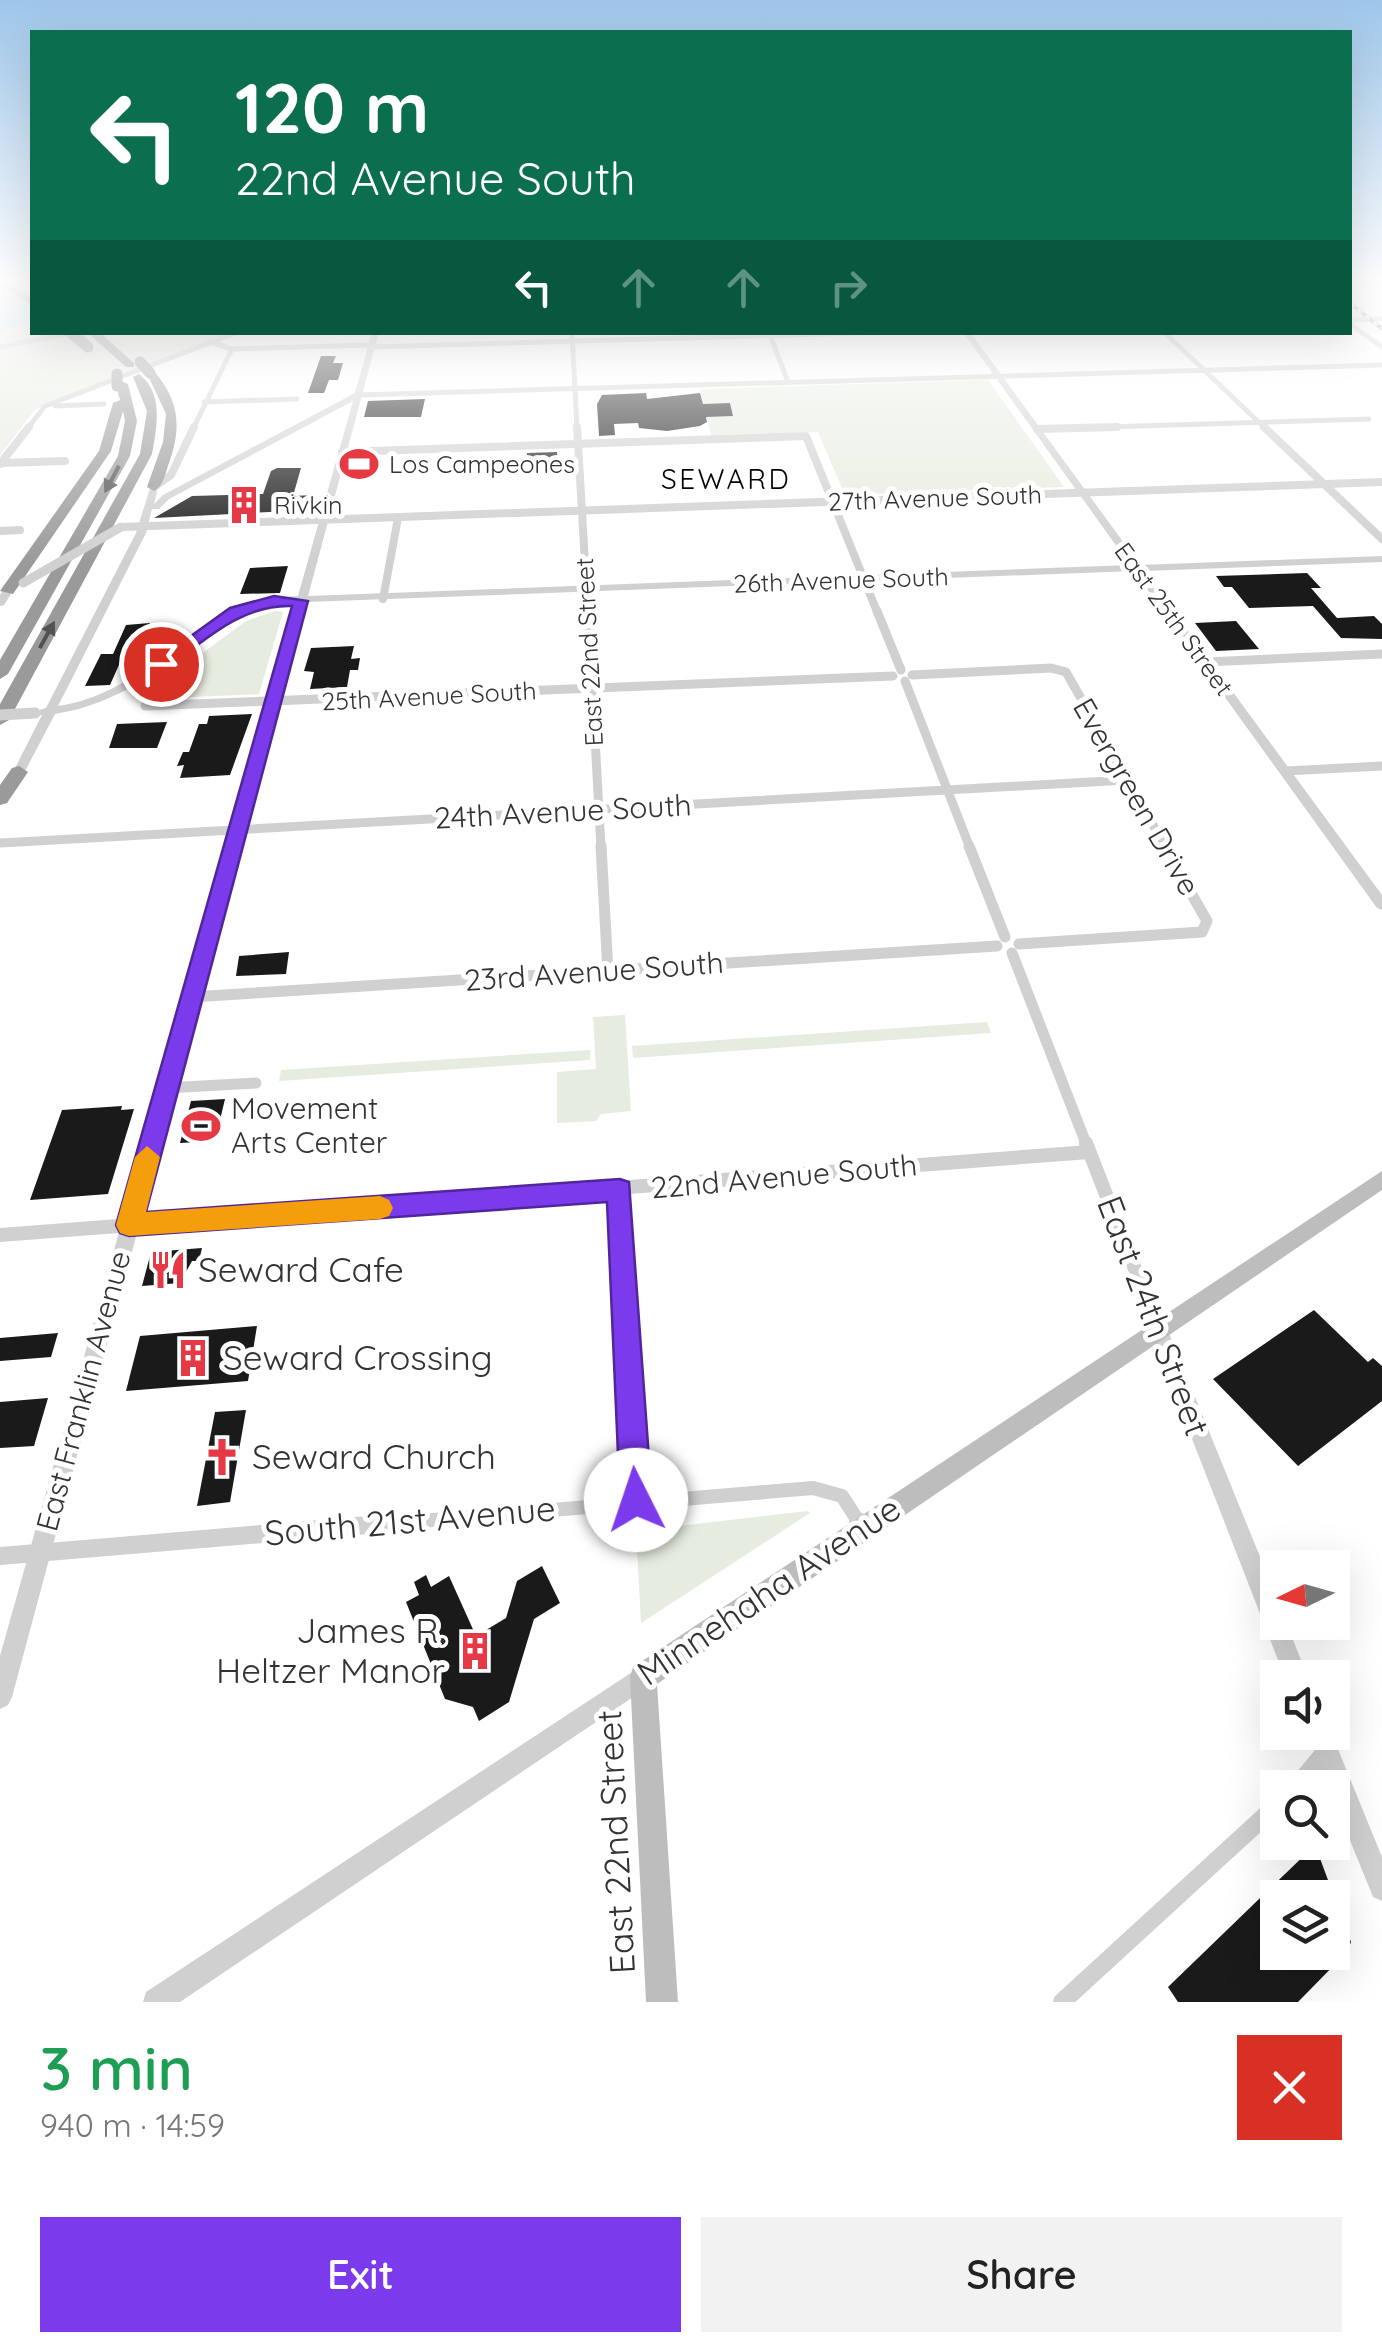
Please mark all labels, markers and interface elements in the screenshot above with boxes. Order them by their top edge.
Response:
text: 120 m [235,63,429,151]
icon: left [70,70,200,200]
text: 22nd Avenue South [235,150,636,206]
icon: left [506,260,561,315]
icon: ahead [611,260,666,315]
icon: ahead [716,260,771,315]
icon: right [821,260,876,315]
sports icon: Los Campeones [338,443,380,485]
place label: Los Campeones [389,448,575,479]
district label: SEWARD [661,461,791,496]
one-way arrow [104,465,122,493]
street label: 27th Avenue South [827,478,1043,517]
building icon: Rivkin [223,484,265,526]
place label: Rivkin [274,489,343,520]
street label: East 25th Street [1108,536,1240,701]
street label: East 22nd Street [568,557,609,747]
street label: 26th Avenue South [733,560,949,599]
one-way arrow [39,621,56,650]
pin [119,622,204,707]
icon: arrive [134,637,189,692]
street label: 25th Avenue South [321,674,537,717]
street label: Evergreen Drive [1065,691,1209,902]
street label: 24th Avenue South [433,785,692,837]
street label: 23rd Avenue South [463,943,725,999]
place label: Movement Arts Center [231,1089,388,1161]
sports icon: Movement Arts Center [180,1105,222,1147]
street label: 22nd Avenue South [649,1145,919,1207]
street label: East 24th Street [1088,1190,1220,1442]
street label: East Franklin Avenue [27,1247,139,1535]
place label: Seward Cafe [198,1247,404,1291]
restaurant icon: Seward Cafe [147,1249,189,1291]
place label: Seward Crossing [223,1335,493,1379]
building icon: Seward Crossing [172,1337,214,1379]
place label: Seward Church [252,1434,496,1478]
church icon: Seward Church [201,1436,243,1478]
position arrow [584,1448,688,1552]
street label: South 21st Avenue [263,1485,557,1555]
street label: Minnehaha Avenue [628,1486,908,1695]
north arrow [1260,1550,1350,1640]
map controls [1260,1550,1350,1970]
place label: James R. Heltzer Manor [216,1608,445,1692]
building icon: James R. Heltzer Manor [454,1630,496,1672]
button: sound [1260,1660,1350,1750]
street label: East 22nd Street [586,1709,644,1975]
button: search [1260,1770,1350,1860]
button: layers [1260,1880,1350,1970]
text: 3 min [40,2030,193,2105]
button: close [1237,2035,1342,2140]
text: 940 m · 14:59 [40,2105,225,2145]
button: Exit [40,2217,681,2332]
button: Share [701,2217,1342,2332]

